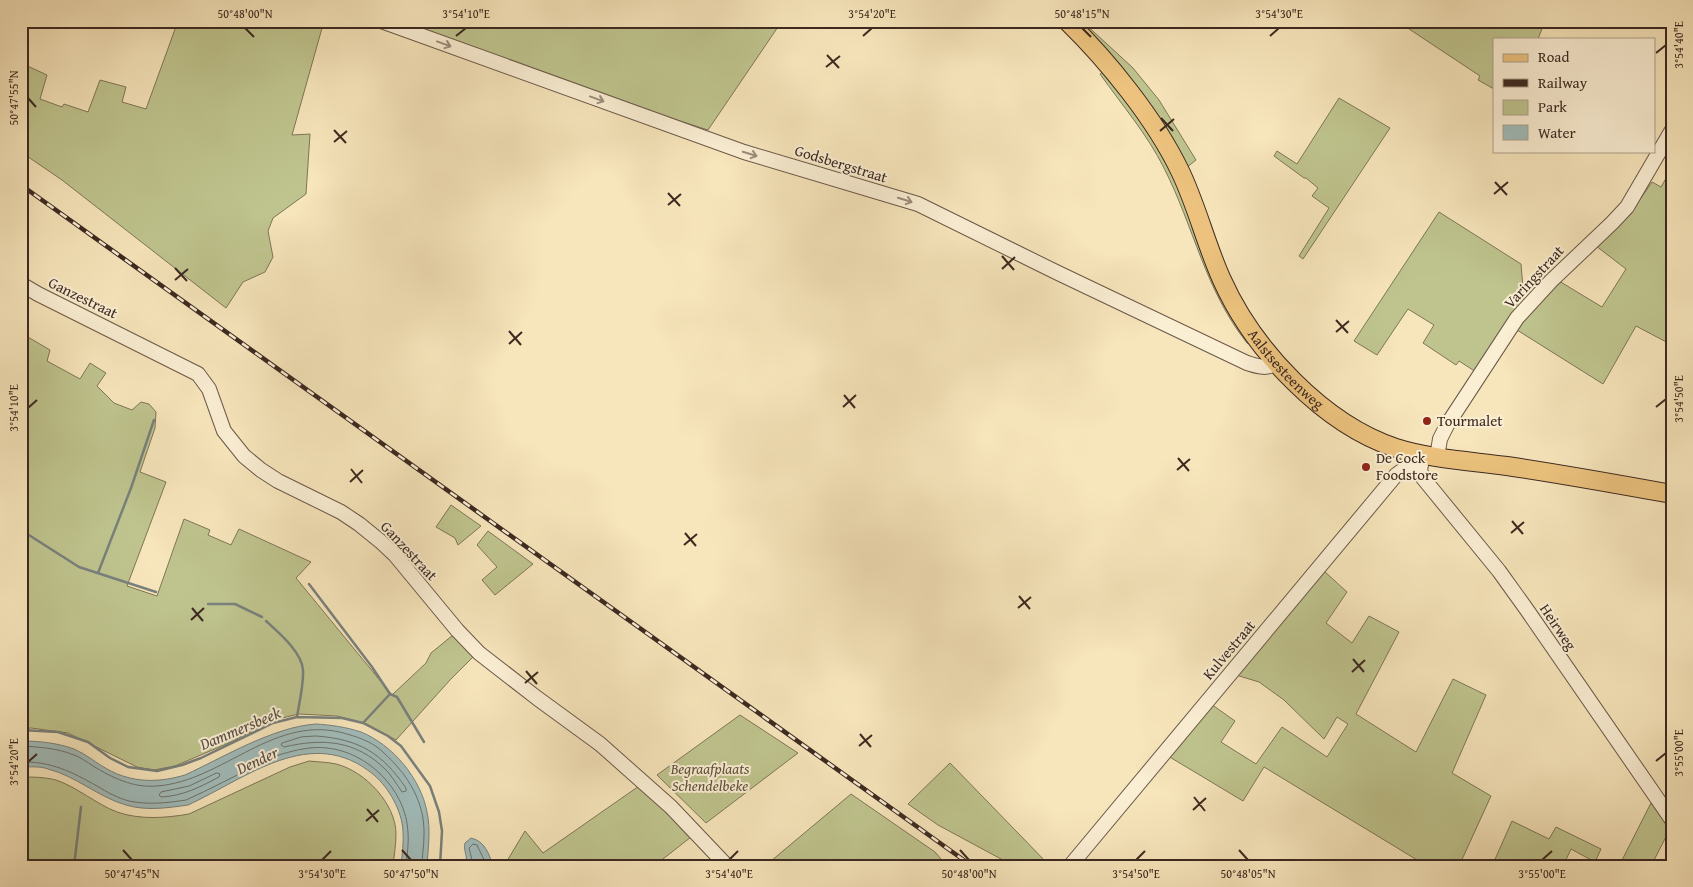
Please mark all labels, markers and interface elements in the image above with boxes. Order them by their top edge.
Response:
text: 50°48'00"N [217,5,273,22]
text: 3°54'10"E [442,5,490,22]
text: 3°54'20"E [848,5,896,22]
text: 50°48'15"N [1054,5,1110,22]
text: 3°54'30"E [1255,5,1303,22]
text: 3°54'40"E [1670,21,1687,69]
legend [1493,38,1656,152]
one-way arrow [436,40,451,49]
text: Road [1538,46,1569,67]
text: 50°47'55"N [5,70,22,126]
text: Railway [1538,72,1588,93]
one-way arrow [588,95,604,104]
text: Park [1538,96,1567,117]
text: Water [1538,122,1576,143]
street label: Godsbergstraat [792,139,891,188]
one-way arrow [741,149,757,159]
one-way arrow [897,196,913,206]
street label: Varingstraat [1499,240,1569,313]
street label: Ganzestraat [45,272,122,324]
street label: Aalstsesteenweg [1243,325,1329,414]
text: 3°54'50"E [1670,375,1687,423]
text: 3°54'10"E [5,384,22,432]
place label: Tourmalet [1437,410,1503,431]
marker: Tourmalet [1421,415,1433,427]
place label: De Cock Foodstore [1376,447,1438,485]
marker: De Cock Foodstore [1360,461,1372,473]
street label: Ganzestraat [376,516,443,586]
street label: Heirweg [1535,599,1582,655]
street label: Kulvestraat [1197,615,1260,684]
water label: Dammersbeek [195,700,285,756]
text: 3°55'00"E [1670,729,1687,777]
text: 3°54'20"E [5,738,22,786]
water label: Dender [231,739,283,781]
park label: Begraafplaats Schendelbeke [670,758,750,796]
text: 50°47'45"N [104,865,160,882]
text: 3°54'30"E [298,865,346,882]
text: 50°47'50"N [383,865,439,882]
text: 3°54'40"E [705,865,753,882]
text: 50°48'00"N [941,865,997,882]
text: 3°54'50"E [1112,865,1160,882]
text: 50°48'05"N [1220,865,1276,882]
text: 3°55'00"E [1518,865,1566,882]

